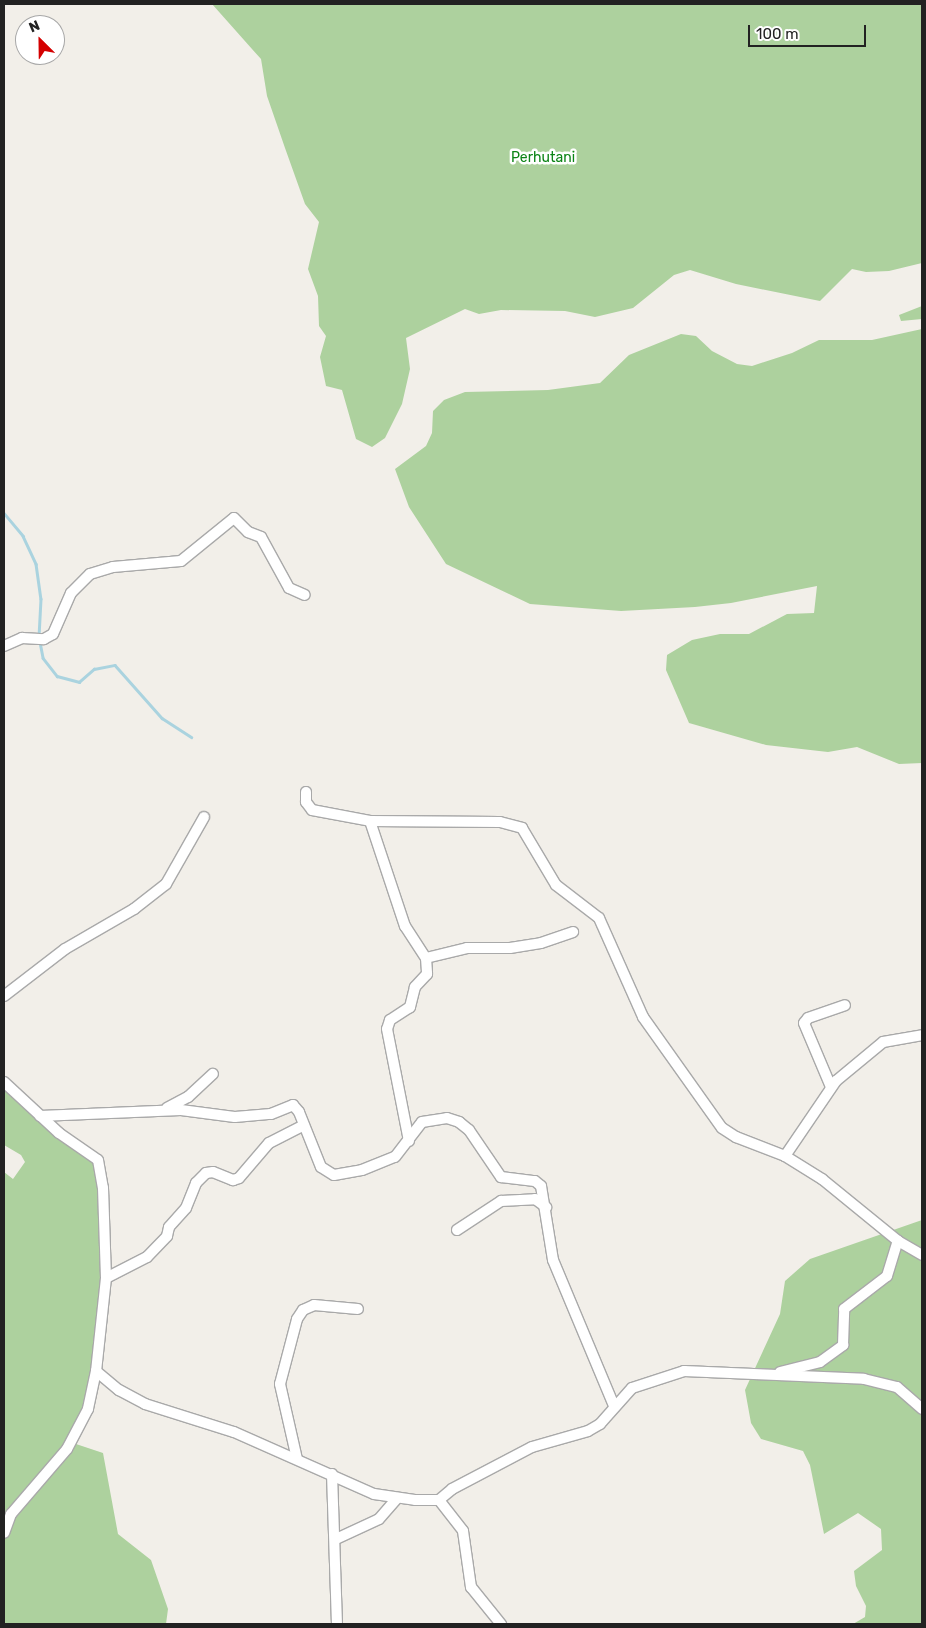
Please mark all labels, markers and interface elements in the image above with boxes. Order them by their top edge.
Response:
north arrow [15,15,65,65]
scale bar [751,15,868,47]
text: N [26,17,42,36]
text: 100 m [756,25,798,43]
park label: Perhutani [511,150,575,166]

